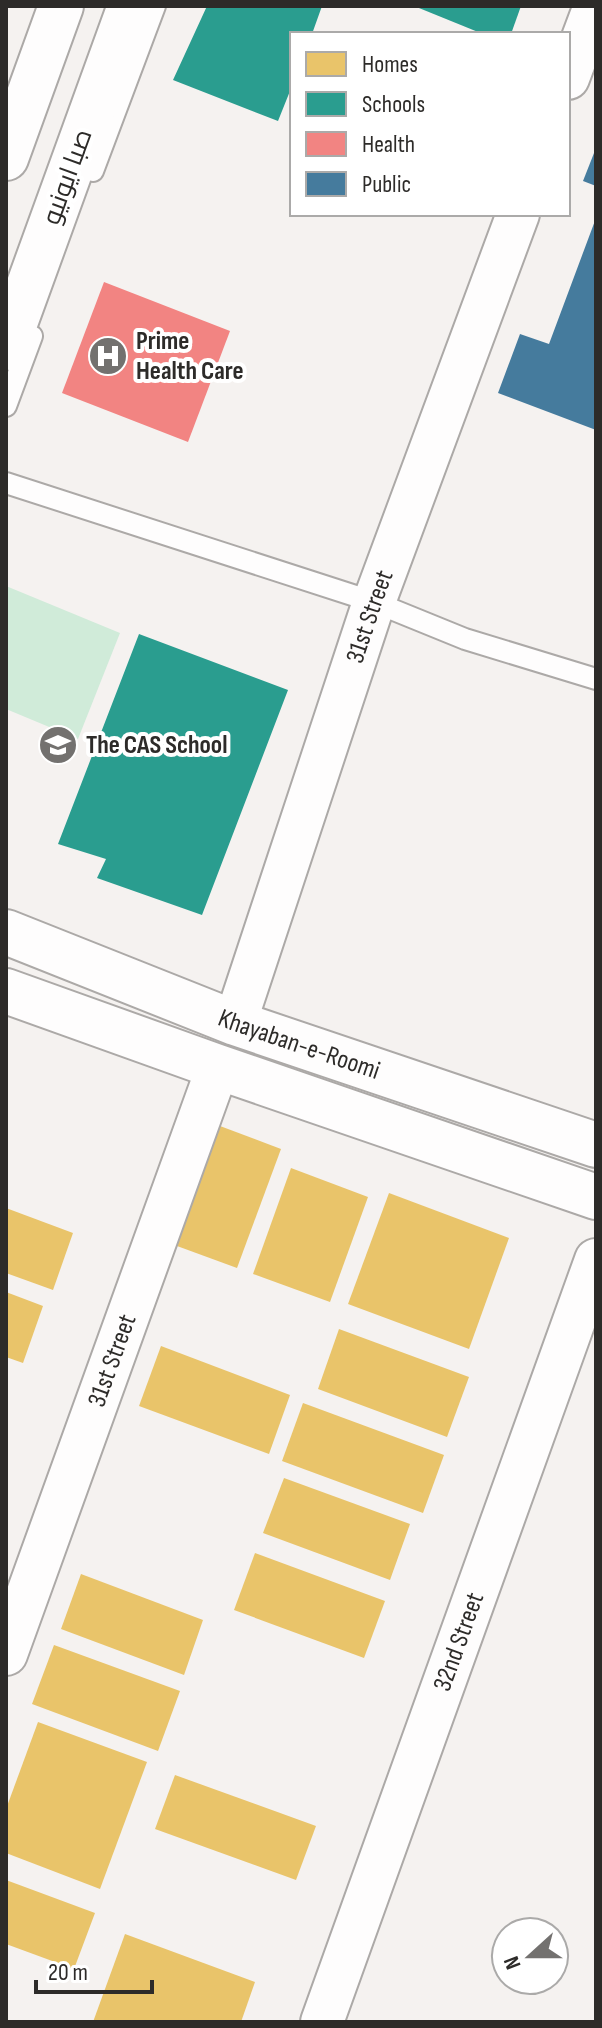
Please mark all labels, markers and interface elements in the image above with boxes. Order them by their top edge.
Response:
legend [290,32,570,216]
text: Homes [362,50,418,79]
text: Schools [362,90,425,119]
street label: صبا ایونیو [36,125,100,229]
text: Health [362,130,415,159]
text: Public [362,170,411,199]
place label: Prime Health Care [136,326,244,387]
hospital icon: Prime Health Care [87,335,129,377]
street label: 31st Street [339,566,400,667]
school or university icon: The CAS School [37,724,79,766]
place label: The CAS School [86,730,227,761]
street label: Khayaban-e-Roomi [214,1002,384,1086]
street label: 31st Street [81,1310,143,1411]
street label: 32nd Street [427,1588,491,1695]
north arrow [490,1916,570,1996]
scale bar [36,1944,152,1994]
text: N [498,1952,527,1973]
text: 20 m [48,1958,88,1987]

